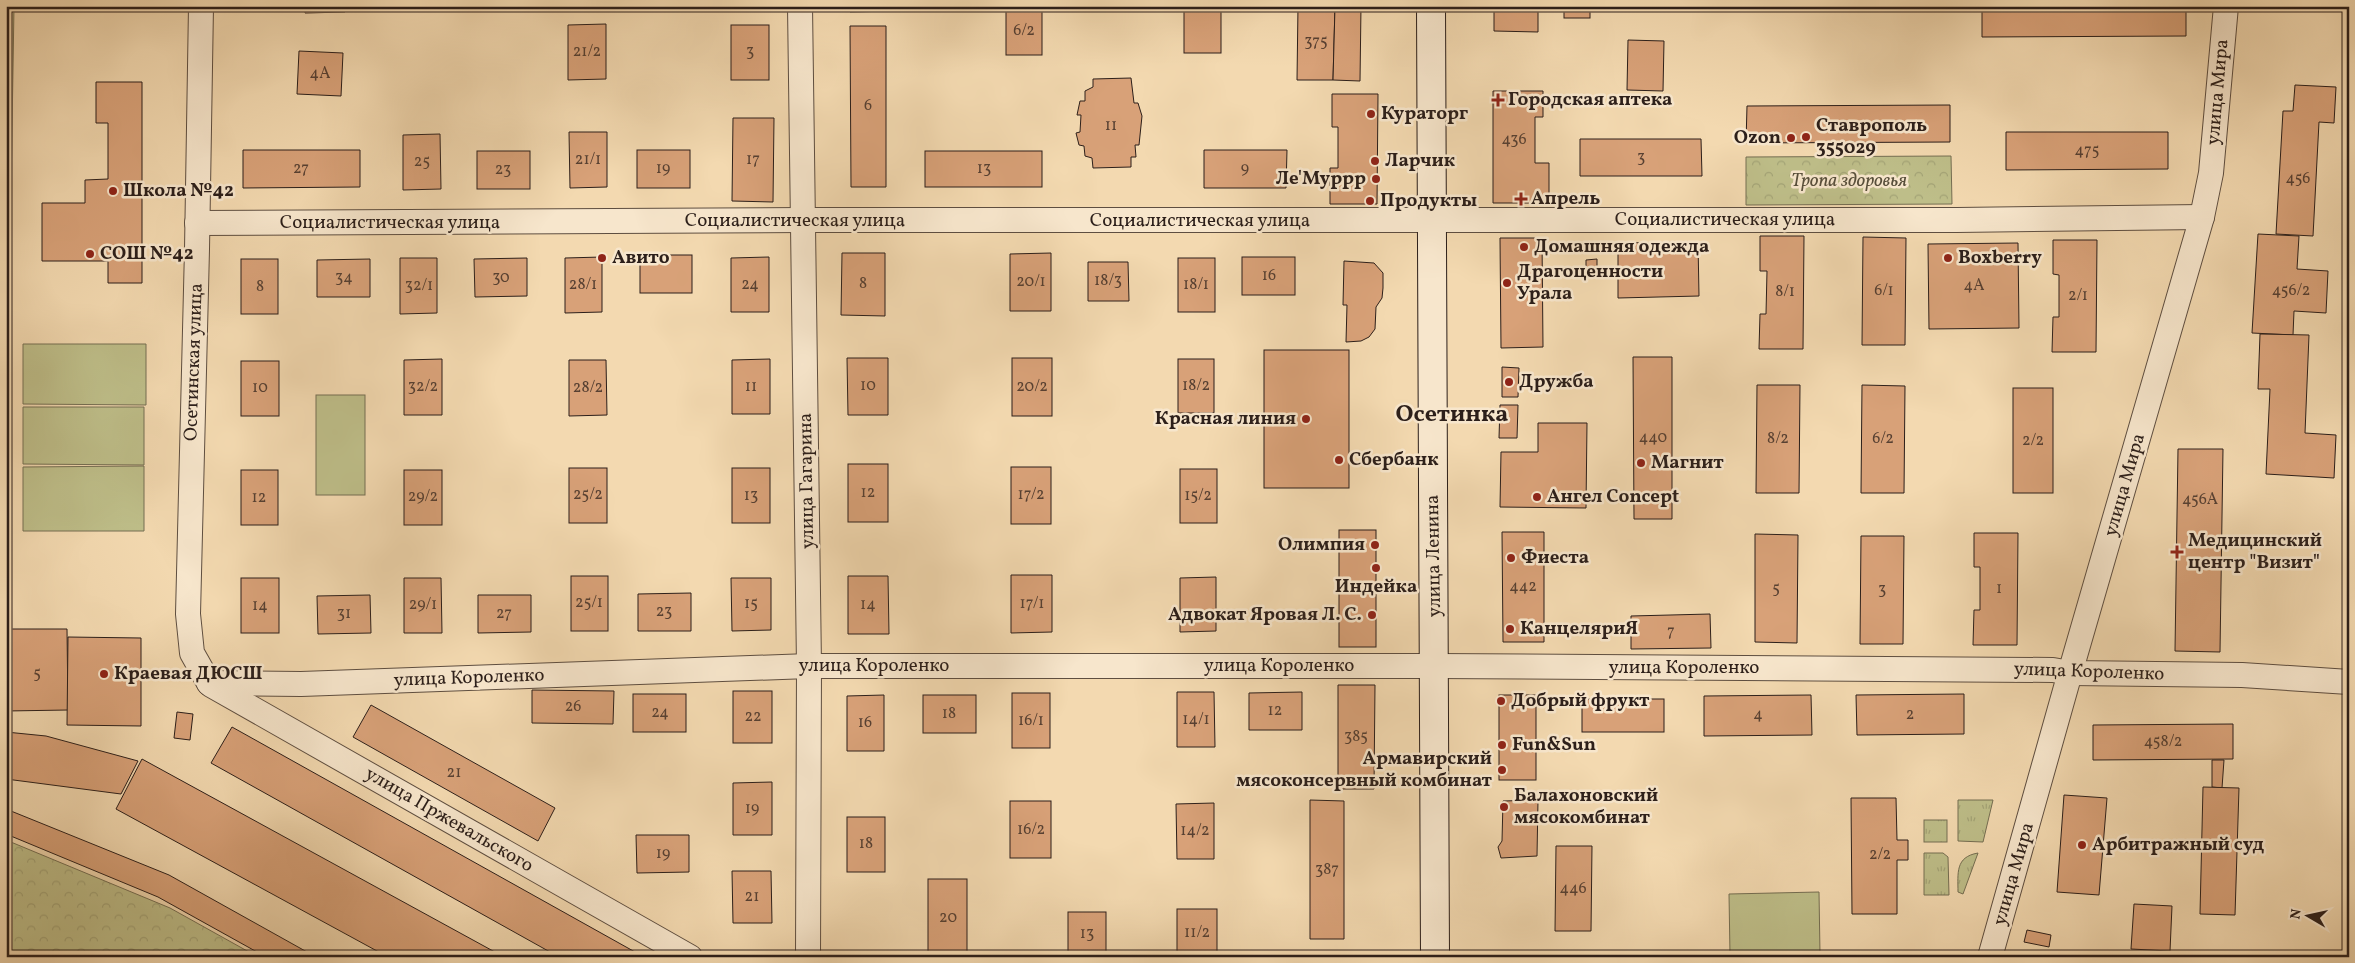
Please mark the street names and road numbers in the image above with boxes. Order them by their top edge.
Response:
street label: улица Мира [2200,38,2236,146]
street label: Социалистическая улица [1615,207,1835,233]
street label: Социалистическая улица [685,208,905,234]
street label: Социалистическая улица [1090,208,1310,234]
street label: Социалистическая улица [280,210,500,236]
street label: Осетинская улица [178,283,210,441]
street label: улица Гагарина [793,413,821,549]
street label: улица Мира [2098,430,2152,540]
street label: улица Ленина [1420,494,1448,618]
street label: улица Короленко [799,653,949,679]
street label: улица Короленко [1204,653,1354,679]
street label: улица Короленко [1609,655,1759,681]
street label: улица Короленко [2013,656,2165,688]
street label: улица Короленко [393,662,545,694]
street label: улица Пржевальского [360,761,538,879]
street label: улица Мира [1987,819,2041,929]

